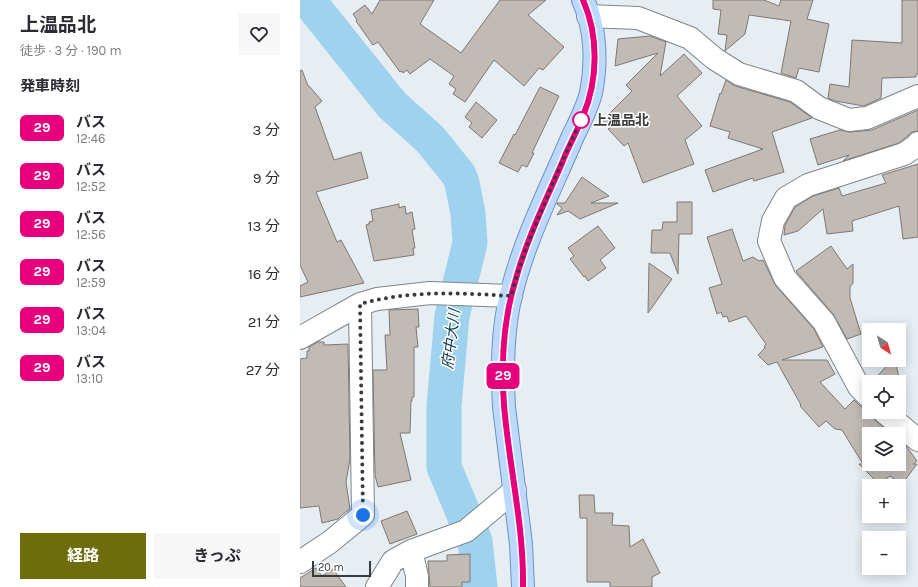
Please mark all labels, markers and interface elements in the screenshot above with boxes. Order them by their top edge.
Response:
button: heart [238,13,280,55]
text: 上温品北 [20,14,96,36]
text: 徒歩 · 3 分 · 190 m [20,43,122,58]
text: 発車時刻 [20,77,80,95]
marker: 上温品北 [572,111,590,129]
place label: 上温品北 [593,112,649,129]
text: バス [76,113,106,131]
text: 29 [33,119,51,136]
text: 3 分 [253,121,280,139]
text: 12:46 [76,131,106,146]
text: バス [76,161,106,179]
text: 29 [33,167,51,184]
text: 9 分 [253,169,280,187]
text: 12:52 [76,179,106,194]
text: バス [76,209,106,227]
text: 29 [33,215,51,232]
text: 13 分 [248,217,280,235]
text: 12:56 [76,227,106,242]
text: バス [76,257,106,275]
text: 29 [33,263,51,280]
text: 16 分 [248,265,280,283]
text: 12:59 [76,275,106,290]
text: バス [76,305,106,323]
water label: 府中大川 [438,306,464,370]
text: 29 [33,311,51,328]
text: 21 分 [248,313,280,331]
text: 13:04 [76,323,106,338]
north arrow [862,323,906,367]
map controls [862,323,906,575]
text: バス [76,353,106,371]
text: 29 [33,359,51,376]
text: 27 分 [246,361,280,379]
line badge: 29 [485,363,521,389]
text: 29 [494,367,512,384]
text: 13:10 [76,371,103,386]
button: locate [862,375,906,419]
button: layers [862,427,906,471]
button: + [862,479,906,523]
your location [353,505,373,525]
button: − [862,531,906,575]
button: 経路 [20,533,146,579]
button: きっぷ [154,533,280,579]
scale bar [312,559,371,578]
text: 20 m [318,561,344,574]

